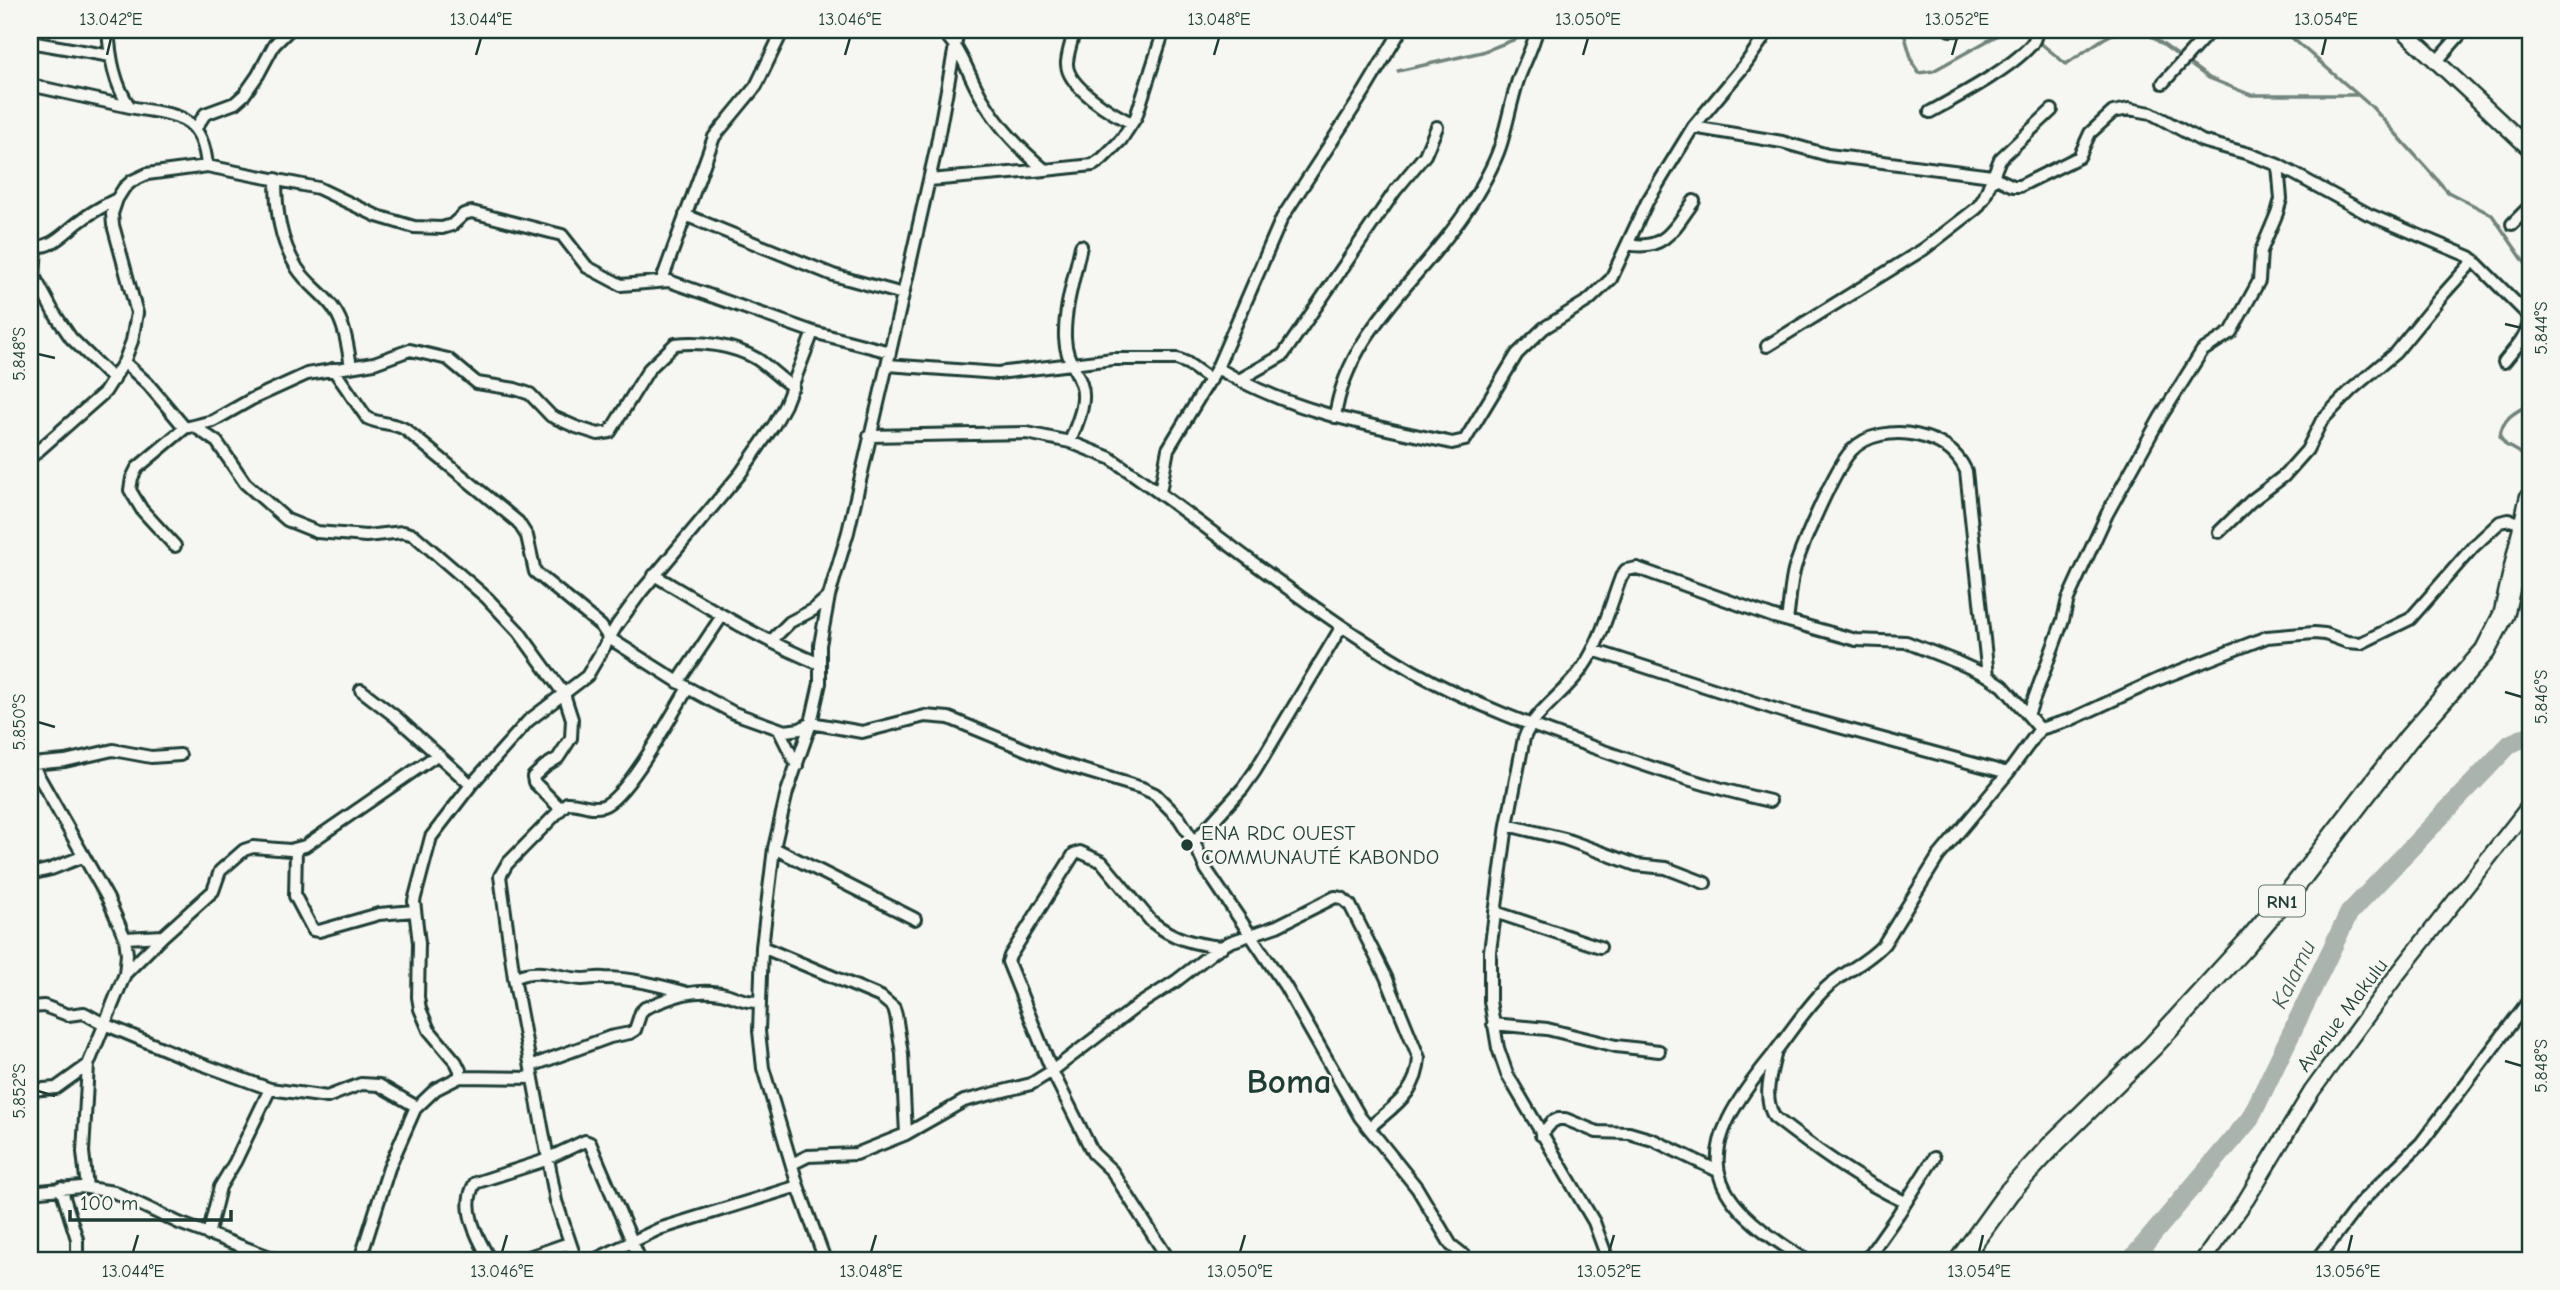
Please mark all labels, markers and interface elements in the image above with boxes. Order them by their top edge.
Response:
text: 13.042°E [79,9,143,30]
text: 13.044°E [450,9,512,30]
text: 13.046°E [818,9,882,30]
text: 13.048°E [1187,9,1251,30]
text: 13.050°E [1555,9,1621,30]
text: 13.052°E [1925,9,1989,30]
text: 13.054°E [2294,9,2358,30]
text: 5.844°S [2531,301,2552,355]
text: 5.848°S [9,327,30,381]
text: 5.846°S [2531,670,2552,724]
text: 5.850°S [9,694,30,750]
place label: ENA RDC OUEST COMMUNAUTÉ KABONDO [1201,821,1439,869]
marker: ENA RDC OUEST COMMUNAUTÉ KABONDO [1179,837,1195,853]
road number: RN1 [2259,886,2305,917]
water label: Kalamu [2265,936,2322,1013]
street label: Avenue Makulu [2292,954,2392,1076]
text: 5.848°S [2531,1039,2552,1093]
district label: Boma [1246,1061,1332,1102]
text: 5.852°S [9,1063,30,1119]
scale bar [70,1178,231,1222]
text: 100 m [80,1191,138,1215]
text: 13.044°E [102,1261,164,1282]
text: 13.046°E [470,1261,534,1282]
text: 13.048°E [839,1261,903,1282]
text: 13.050°E [1207,1261,1273,1282]
text: 13.052°E [1577,1261,1641,1282]
text: 13.054°E [1947,1261,2011,1282]
text: 13.056°E [2316,1261,2381,1282]

